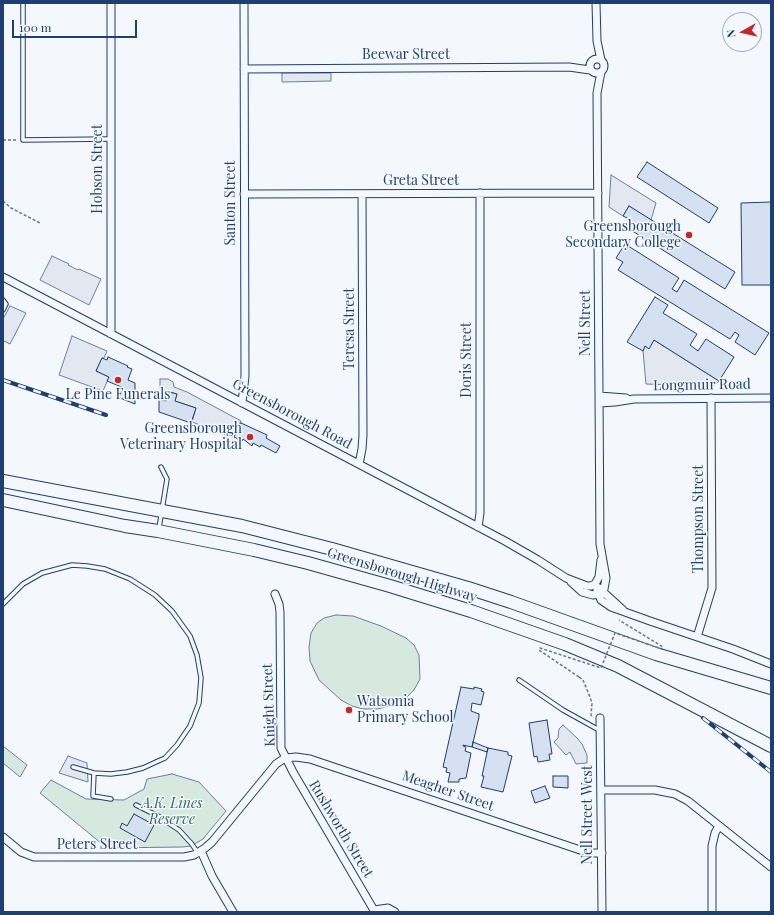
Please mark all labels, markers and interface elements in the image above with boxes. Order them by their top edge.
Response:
scale bar [14,12,139,38]
north arrow [722,12,762,52]
text: 100 m [19,19,51,35]
text: N [723,29,739,39]
street label: Beewar Street [362,47,450,63]
street label: Hobson Street [90,124,106,214]
street label: Santon Street [223,161,239,245]
street label: Greta Street [383,173,459,189]
place label: Greensborough Secondary College [565,219,681,252]
marker: Greensborough Secondary College [684,230,694,240]
street label: Teresa Street [342,288,358,370]
street label: Nell Street [578,290,594,356]
street label: Doris Street [459,322,475,398]
marker: Le Pine Funerals [113,375,123,385]
street label: Greensborough Road [229,375,355,453]
street label: Longmuir Road [653,376,751,394]
place label: Le Pine Funerals [65,387,171,403]
place label: Greensborough Veterinary Hospital [120,421,242,454]
marker: Greensborough Veterinary Hospital [245,432,255,442]
street label: Thompson Street [691,465,707,573]
street label: Greensborough Highway [325,544,479,606]
street label: Knight Street [259,663,279,747]
place label: Watsonia Primary School [357,694,454,726]
marker: Watsonia Primary School [344,705,354,715]
street label: Nell Street West [580,765,596,865]
street label: Meagher Street [400,767,496,815]
street label: Rushworth Street [305,777,377,881]
park label: A.K. Lines Reserve [142,796,202,828]
street label: Peters Street [57,837,137,853]

